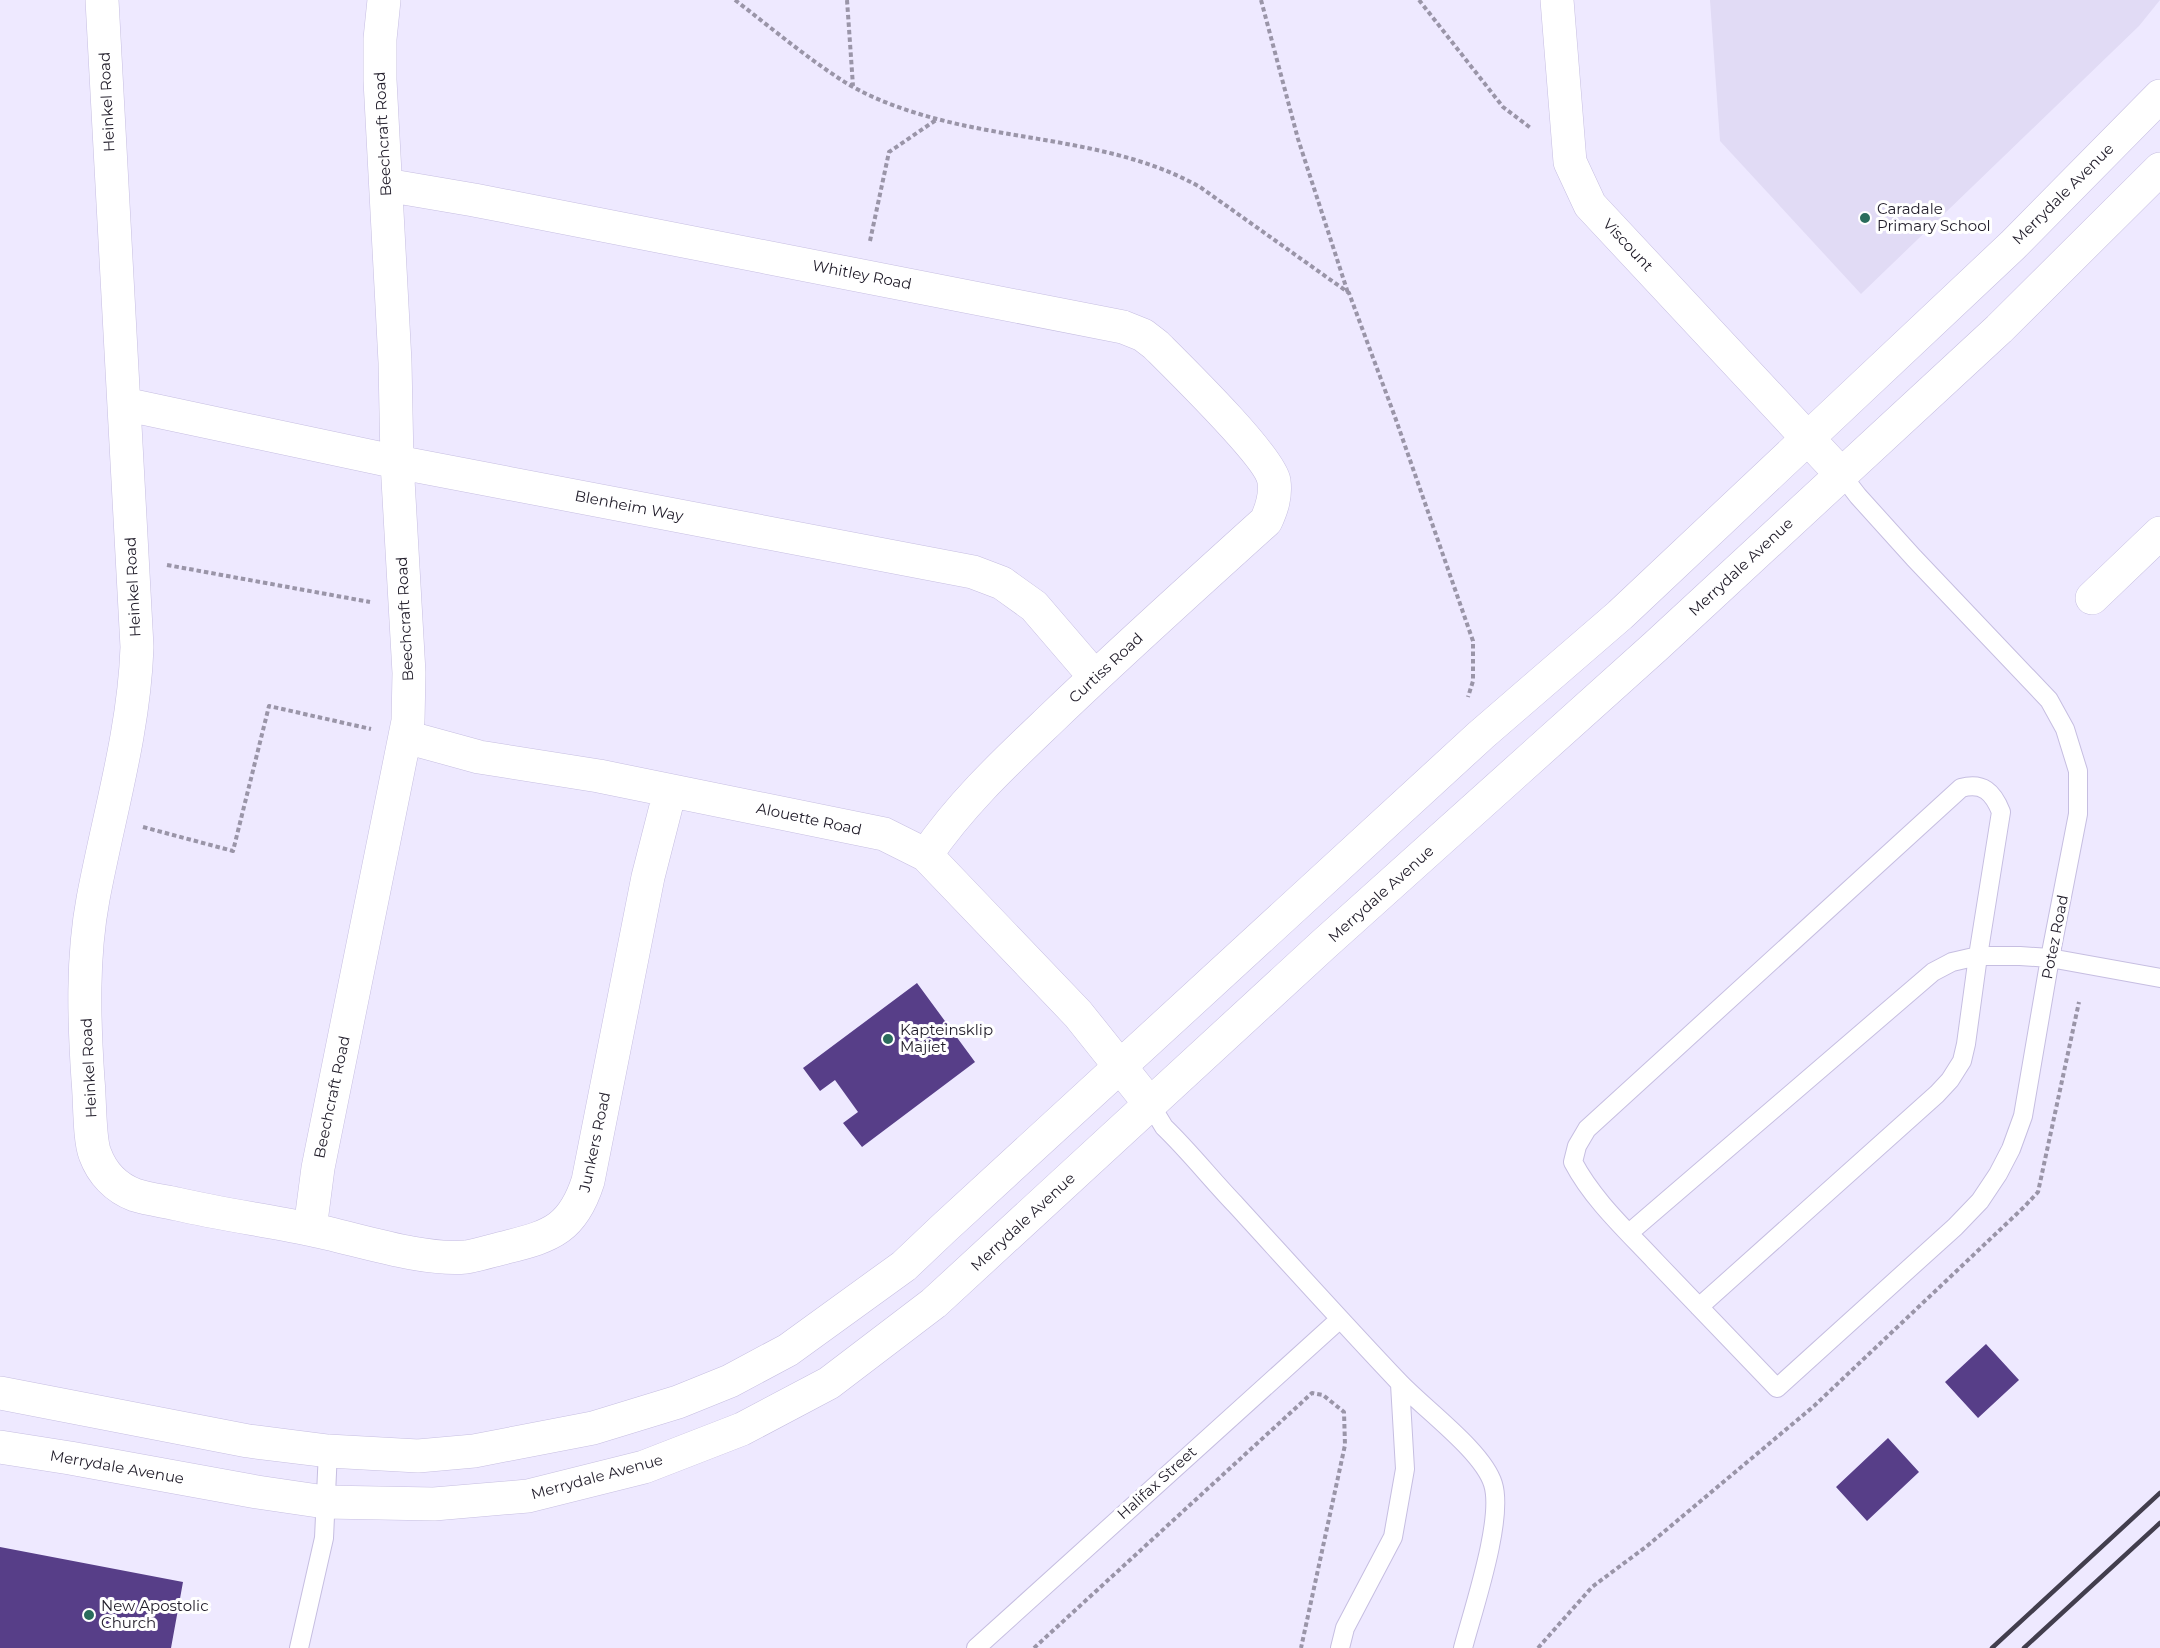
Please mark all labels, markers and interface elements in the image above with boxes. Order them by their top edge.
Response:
street label: Heinkel Road [94,51,119,153]
street label: Beechcraft Road [370,71,395,197]
street label: Merrydale Avenue [2008,139,2117,248]
place label: Caradale Primary School [1877,199,1991,235]
marker: Caradale Primary School [1858,211,1872,225]
street label: Viscount [1599,214,1658,275]
street label: Whitley Road [811,256,913,293]
street label: Blenheim Way [573,486,686,526]
street label: Merrydale Avenue [1685,513,1797,620]
street label: Heinkel Road [120,536,145,638]
street label: Beechcraft Road [392,556,417,682]
street label: Curtiss Road [1065,628,1147,707]
street label: Alouette Road [755,798,864,839]
street label: Merrydale Avenue [1324,841,1437,946]
street label: Potez Road [2037,893,2072,981]
street label: Heinkel Road [76,1017,101,1119]
place label: Kapteinsklip Majiet [900,1020,993,1056]
marker: Kapteinsklip Majiet [881,1032,895,1046]
street label: Beechcraft Road [309,1034,354,1160]
street label: Junkers Road [574,1090,614,1195]
street label: Merrydale Avenue [967,1168,1079,1275]
street label: Halifax Street [1113,1442,1200,1523]
street label: Merrydale Avenue [49,1445,186,1488]
street label: Merrydale Avenue [529,1450,665,1503]
place label: New Apostolic Church [101,1596,209,1632]
marker: New Apostolic Church [82,1608,96,1622]

